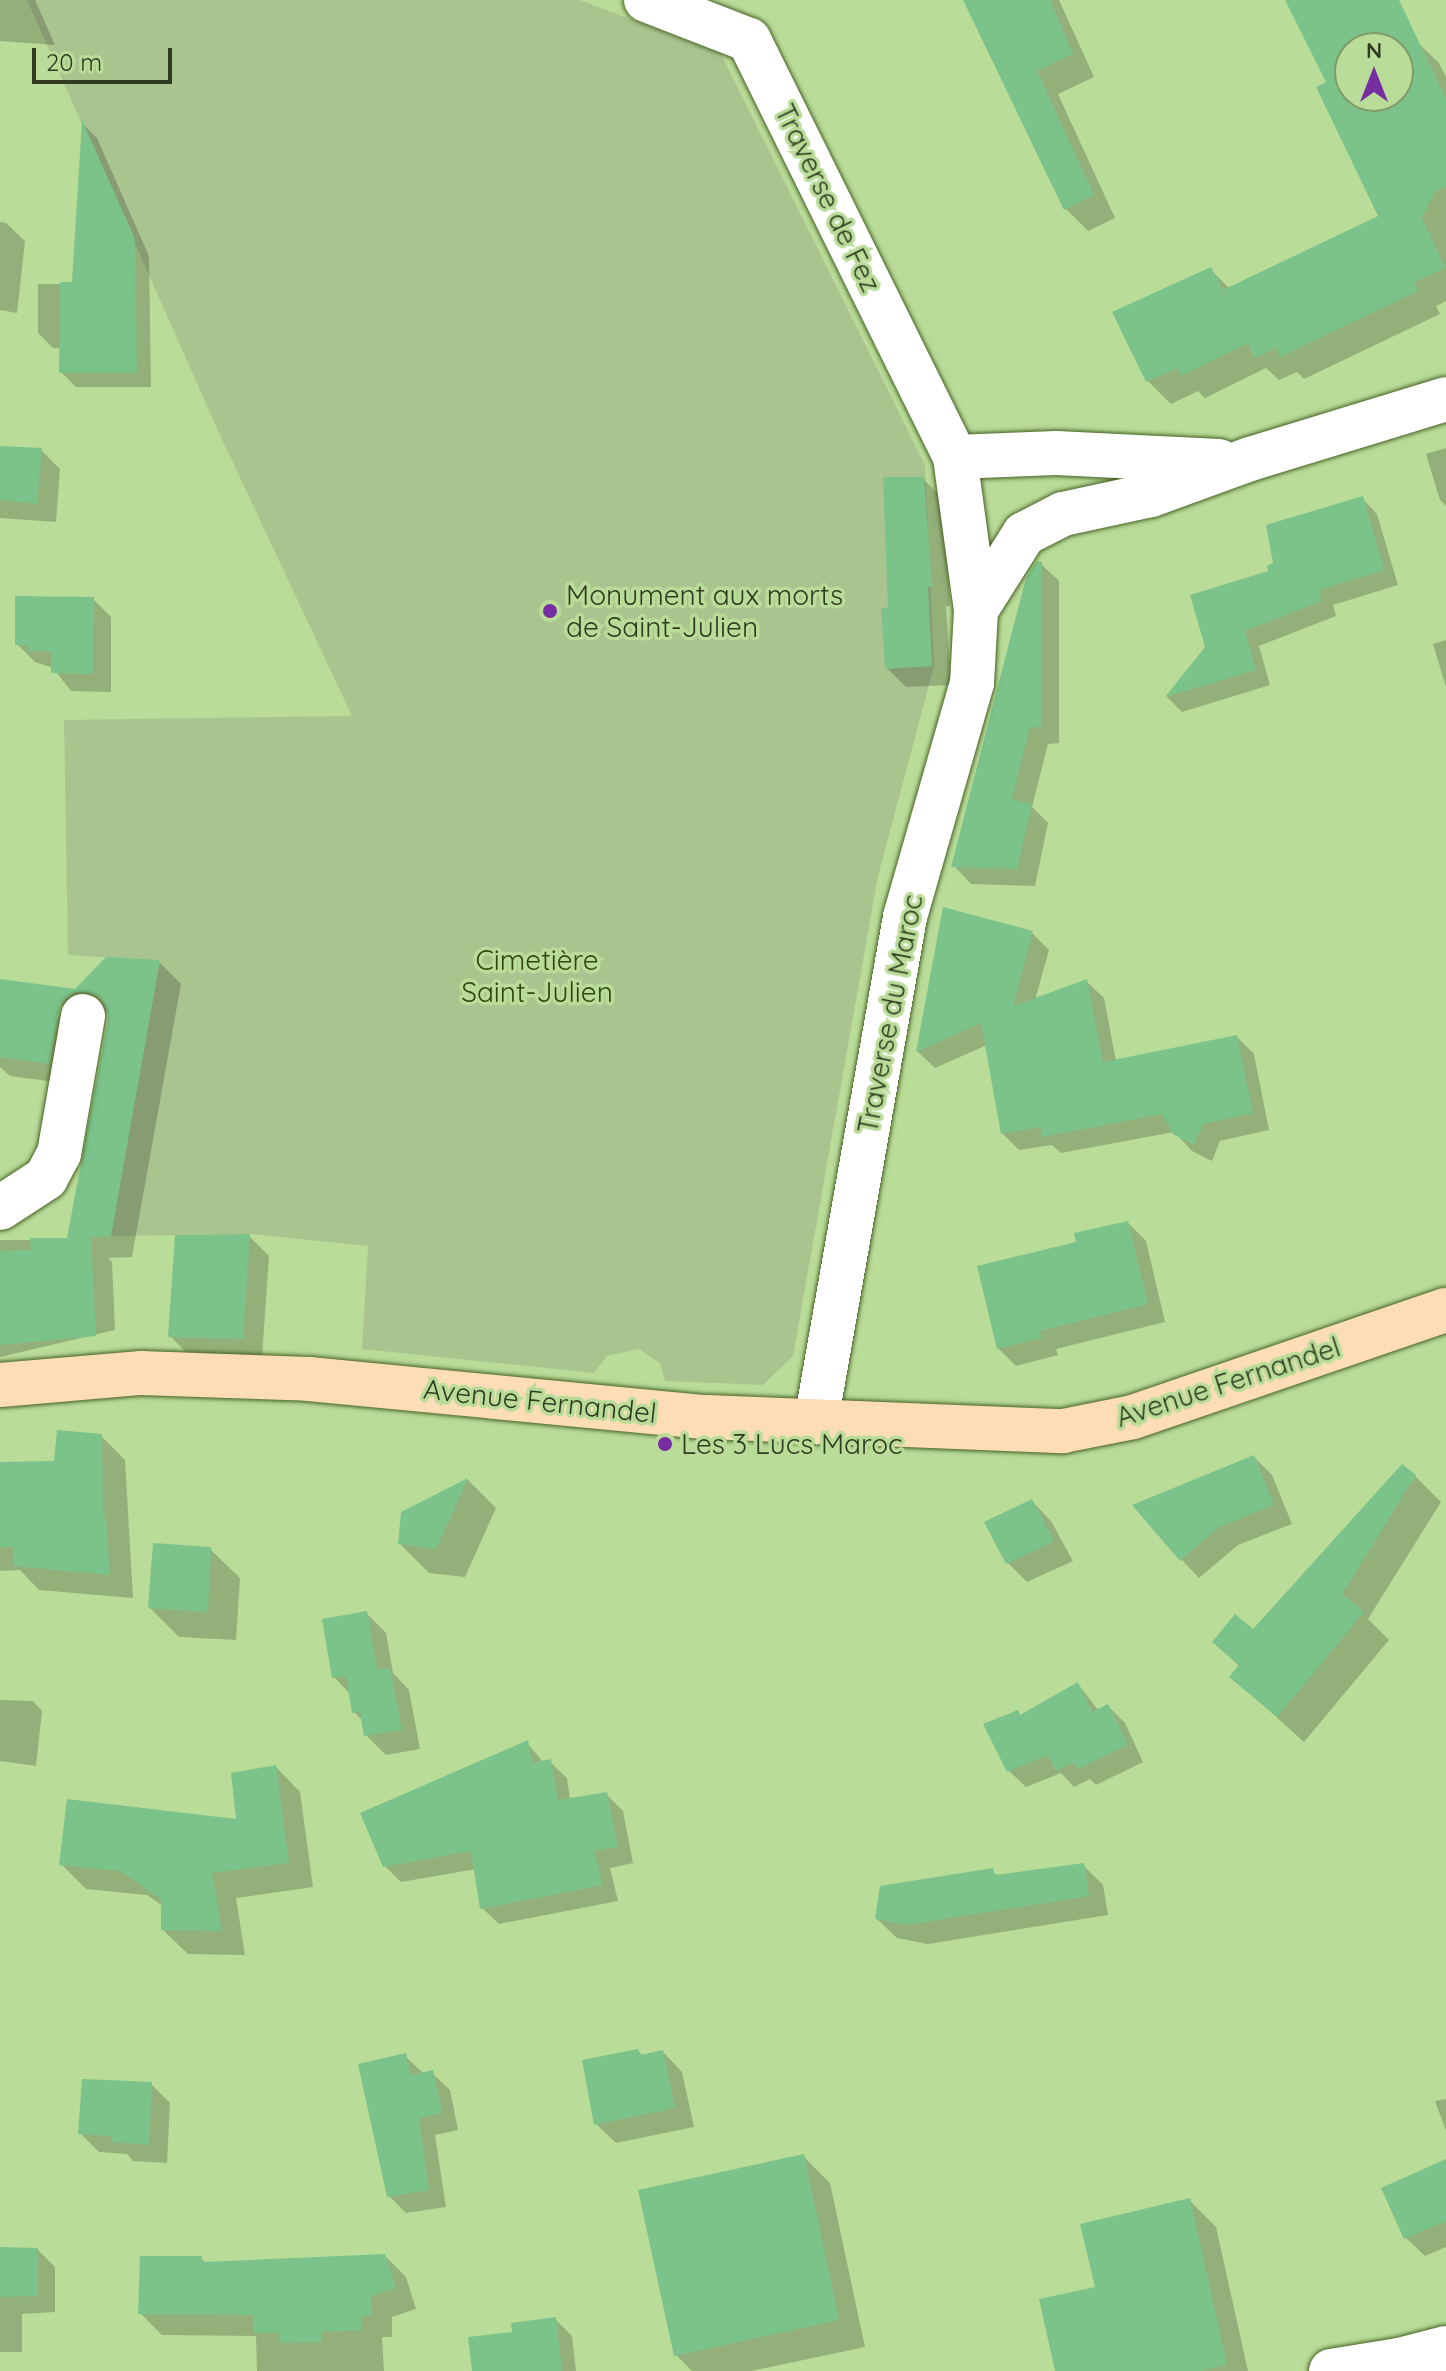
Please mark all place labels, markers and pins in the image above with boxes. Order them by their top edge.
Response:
place label: Monument aux morts de Saint-Julien [566,578,843,644]
marker: Monument aux morts de Saint-Julien [541,602,559,620]
place label: Les 3 Lucs Maroc [681,1427,903,1461]
marker: Les 3 Lucs Maroc [656,1435,674,1453]

